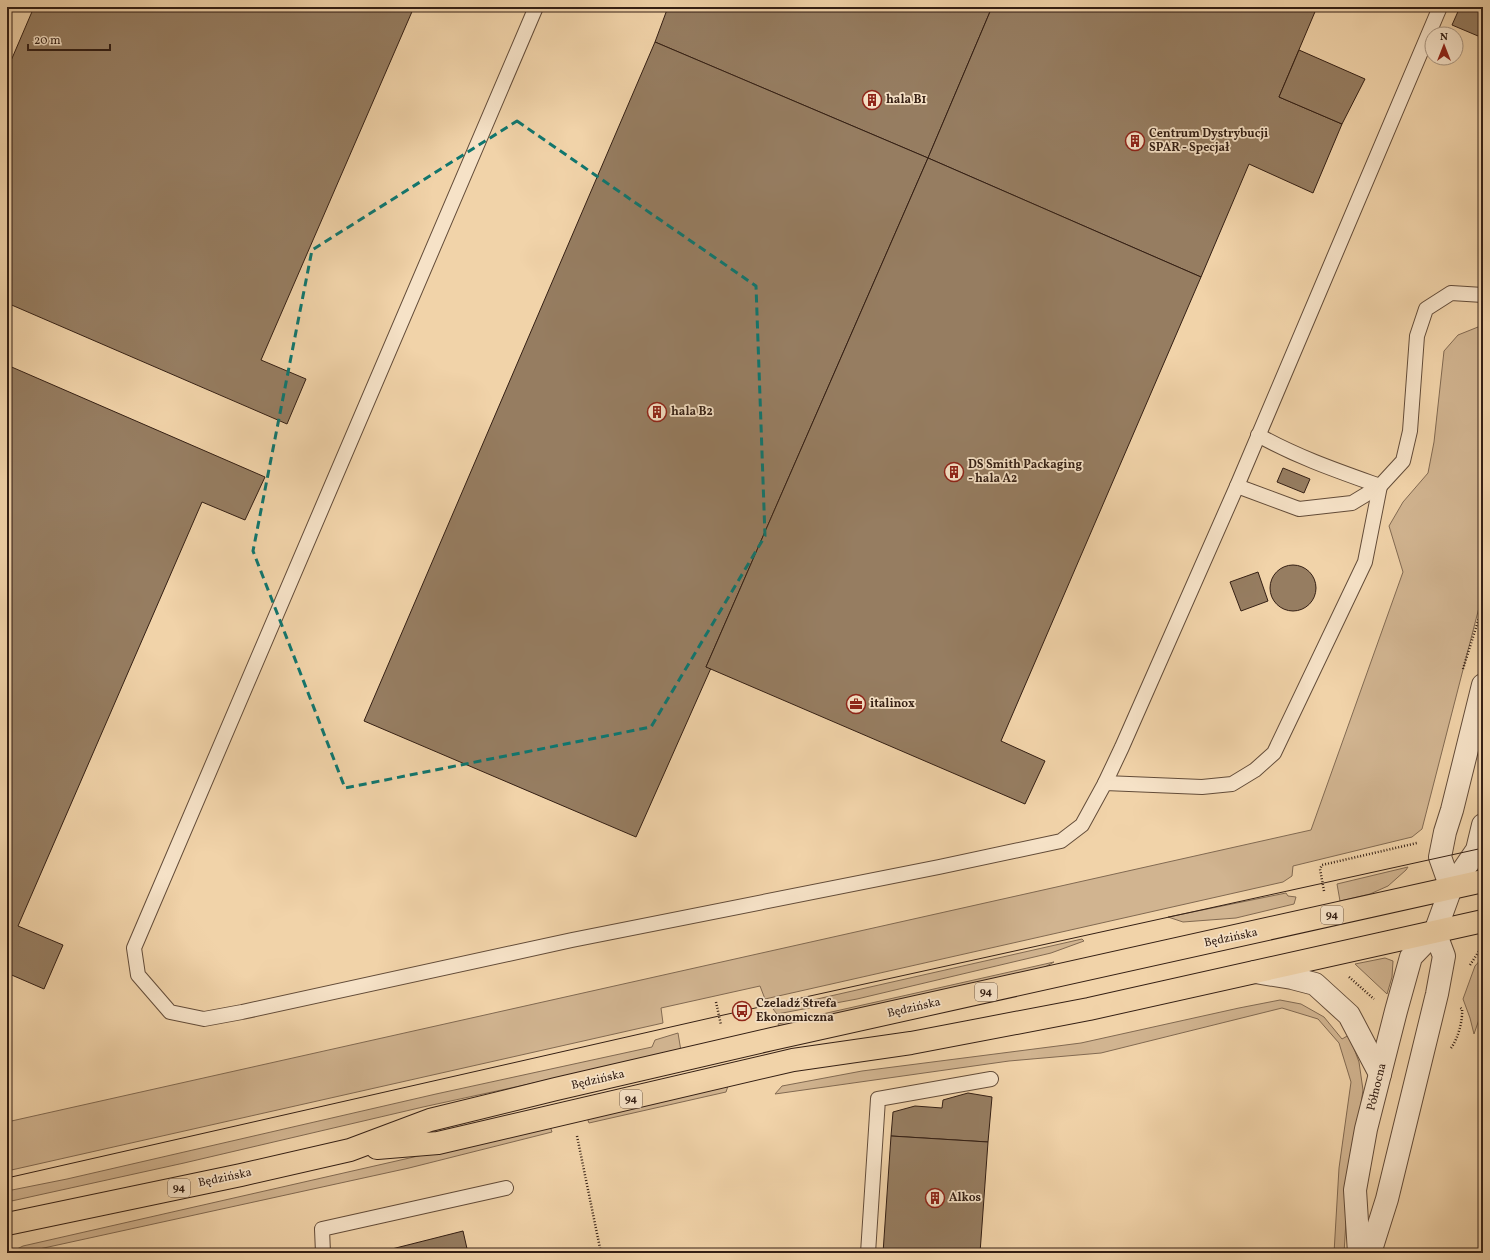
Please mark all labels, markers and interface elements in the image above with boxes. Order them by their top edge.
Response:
scale bar [28,26,110,52]
north arrow [1424,26,1464,66]
text: N [1440,30,1448,45]
text: 20 m [34,33,61,49]
building icon: hala B1 [861,89,883,111]
place label: hala B1 [886,92,926,108]
place label: Centrum Dystrybucji SPAR - Specjał [1149,126,1268,156]
building icon: Centrum Dystrybucji SPAR - Specjał [1124,130,1146,152]
building icon: hala B2 [646,401,668,423]
place label: hala B2 [671,404,713,420]
place label: DS Smith Packaging - hala A2 [968,457,1082,487]
building icon: DS Smith Packaging - hala A2 [943,461,965,483]
office icon: italinox [845,693,867,715]
place label: italinox [870,696,915,712]
road number: 94 [1321,906,1343,924]
street label: Będzińska [1203,925,1259,951]
road number: 94 [975,983,997,1001]
street label: Będzińska [886,994,942,1022]
place label: Czeladź Strefa Ekonomiczna [756,996,837,1026]
bus stop icon: Czeladź Strefa Ekonomiczna [731,1000,753,1022]
street label: Północna [1363,1061,1391,1113]
street label: Będzińska [570,1066,626,1094]
road number: 94 [620,1090,642,1108]
street label: Będzińska [197,1165,253,1191]
road number: 94 [168,1179,190,1197]
building icon: Alkos [924,1187,946,1209]
place label: Alkos [949,1190,982,1206]

